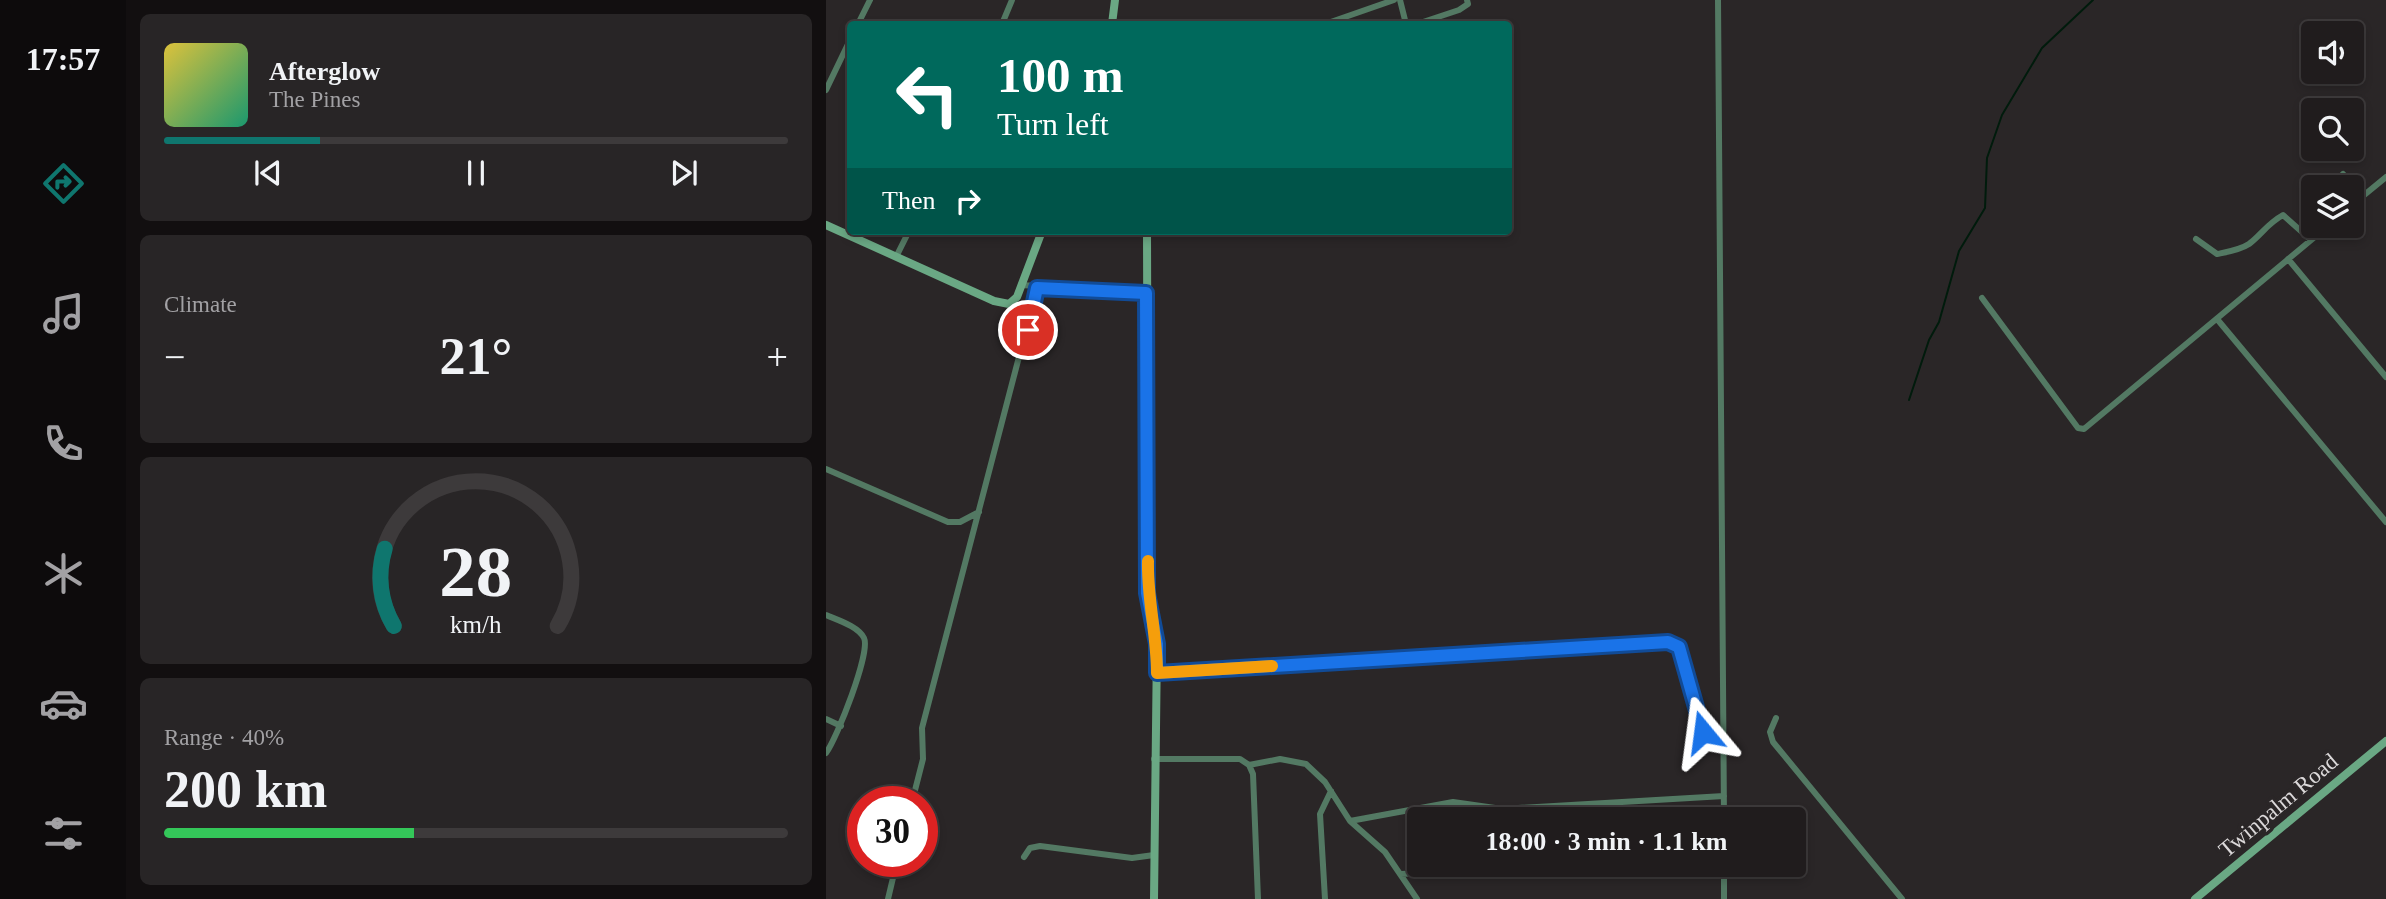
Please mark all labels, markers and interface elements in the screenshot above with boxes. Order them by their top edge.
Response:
map controls [2301,21,2364,238]
button: sound [2301,21,2364,84]
text: 17:57 [26,41,100,77]
text: 100 m [997,48,1124,103]
icon: left [882,49,973,140]
text: Afterglow [269,57,380,86]
text: The Pines [269,87,360,112]
button: search [2301,98,2364,161]
text: Turn left [997,106,1109,142]
icon: previous [249,154,287,192]
icon: pause [457,154,495,192]
icon: next [665,154,703,192]
icon: directions [39,159,88,208]
button: layers [2301,175,2364,238]
icon: right [949,182,987,220]
text: Then [882,186,935,215]
icon: music [39,289,88,338]
text: Climate [164,292,237,317]
pin [998,300,1058,360]
icon: arrive [1009,311,1047,349]
text: 21° [440,328,512,385]
text: − [164,336,185,378]
text: + [767,336,788,378]
icon: phone [39,419,88,468]
text: 28 [440,532,512,613]
icon: climate [39,549,88,598]
text: km/h [450,611,502,638]
icon: car [39,679,88,728]
position arrow [1666,695,1740,769]
text: Range · 40% [164,725,284,750]
street label: Twinpalm Road [2214,748,2343,862]
text: 200 km [164,761,327,818]
speed limit sign: 30 [847,786,938,877]
icon: filters [39,809,88,858]
text: 18:00 · 3 min · 1.1 km [1486,827,1727,856]

